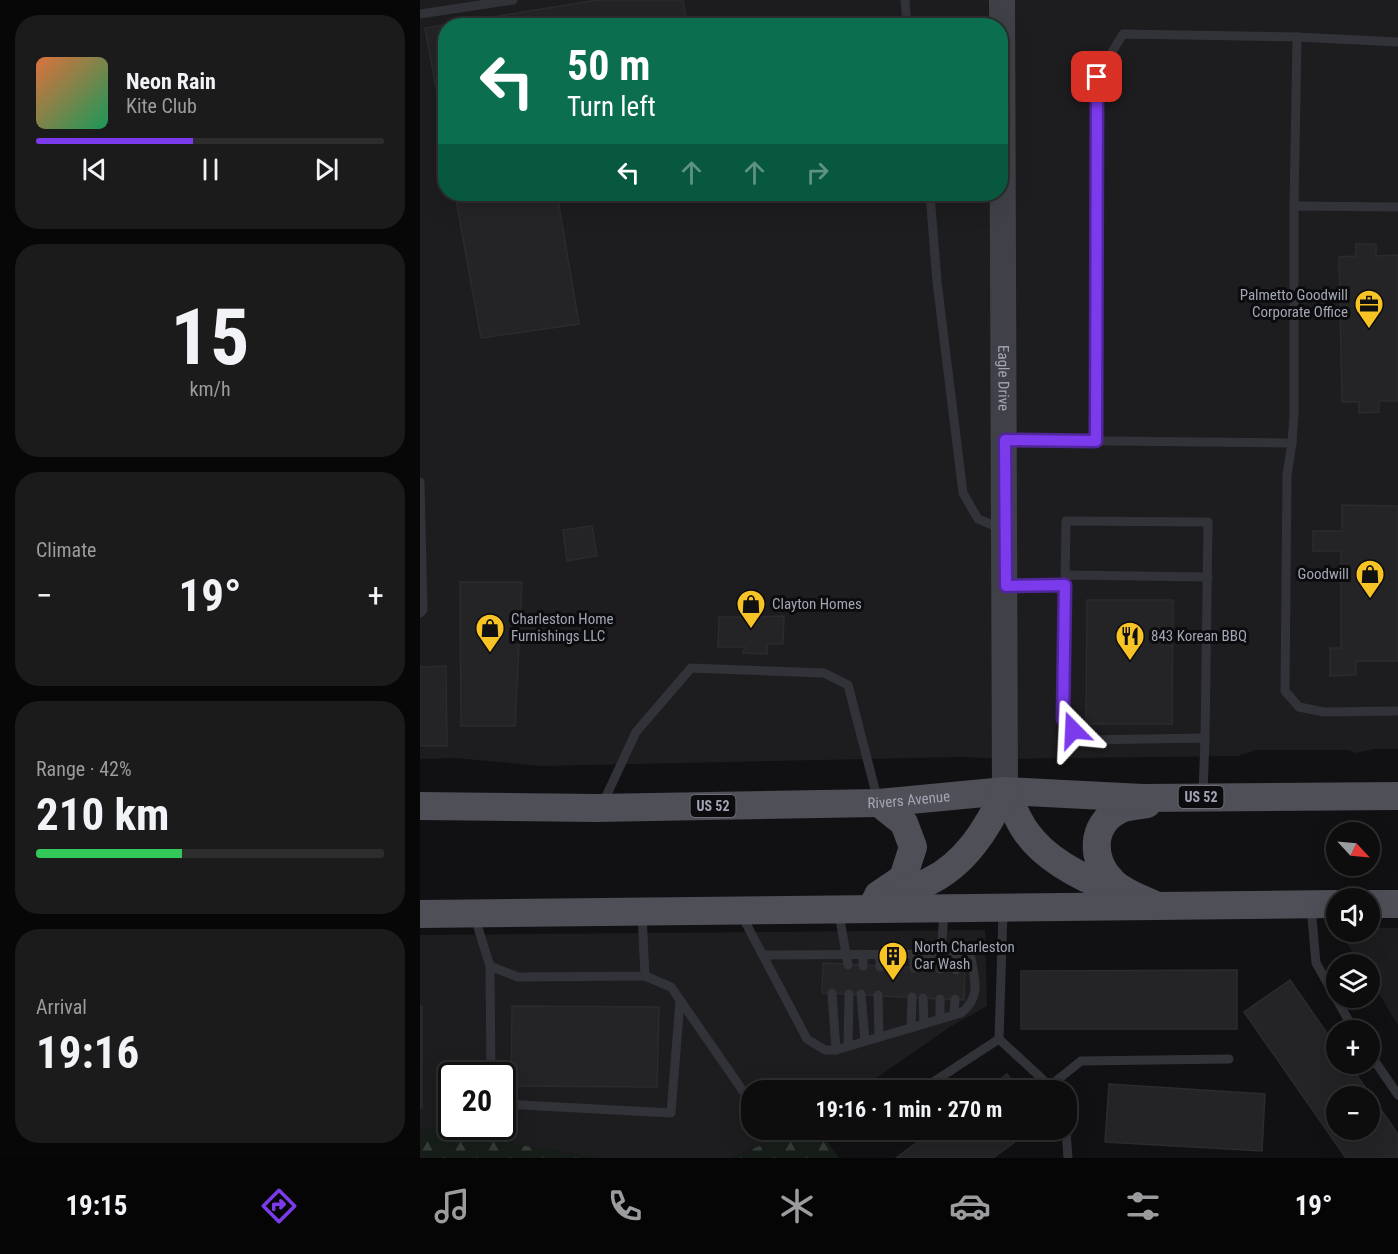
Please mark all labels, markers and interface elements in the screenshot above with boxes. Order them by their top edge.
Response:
text: 50 m [567,41,650,90]
icon: left [468,42,546,120]
pin [1071,51,1122,102]
icon: arrive [1080,60,1113,93]
text: Neon Rain [126,69,216,94]
text: Turn left [567,91,656,123]
text: Kite Club [126,94,197,118]
icon: previous [78,153,111,186]
icon: pause [194,153,227,186]
icon: next [310,153,343,186]
icon: left [612,156,645,189]
icon: ahead [675,156,708,189]
icon: ahead [738,156,771,189]
icon: right [801,156,834,189]
place label: Palmetto Goodwill Corporate Office [1240,286,1348,321]
office icon: Palmetto Goodwill Corporate Office [1353,288,1385,330]
text: 15 [171,292,249,383]
street label: Eagle Drive [994,345,1013,411]
text: km/h [189,377,231,401]
text: Climate [36,538,96,562]
shop icon: Goodwill [1354,558,1386,600]
place label: Goodwill [1298,565,1349,583]
text: 19° [179,569,242,622]
text: − [36,576,53,615]
text: + [368,576,384,615]
shop icon: Clayton Homes [735,588,767,630]
place label: Clayton Homes [772,595,862,613]
place label: Charleston Home Furnishings LLC [511,610,614,645]
shop icon: Charleston Home Furnishings LLC [474,612,506,654]
restaurant icon: 843 Korean BBQ [1114,620,1146,662]
place label: 843 Korean BBQ [1151,627,1247,645]
position arrow [1041,698,1105,762]
text: Range · 42% [36,757,132,781]
road number: US 52 [1178,786,1224,808]
street label: Rivers Avenue [867,787,951,812]
text: 210 km [36,788,169,841]
road number: US 52 [690,795,736,817]
north arrow [1326,822,1380,876]
map controls [1326,822,1380,1140]
button: sound [1326,888,1380,942]
place label: North Charleston Car Wash [914,938,1015,973]
building icon: North Charleston Car Wash [877,940,909,982]
button: layers [1326,954,1380,1008]
text: Arrival [36,995,87,1019]
button: + [1326,1020,1380,1074]
text: 19:16 [36,1026,139,1079]
speed limit sign: 20 [438,1062,516,1140]
button: − [1326,1086,1380,1140]
text: 19:16 · 1 min · 270 m [816,1097,1002,1122]
icon: directions [258,1185,300,1227]
icon: music [431,1185,473,1227]
icon: phone [604,1185,646,1227]
icon: climate [776,1185,818,1227]
icon: car [949,1185,991,1227]
icon: filters [1122,1185,1164,1227]
text: 19:15 [65,1190,127,1222]
text: 19° [1295,1190,1333,1222]

